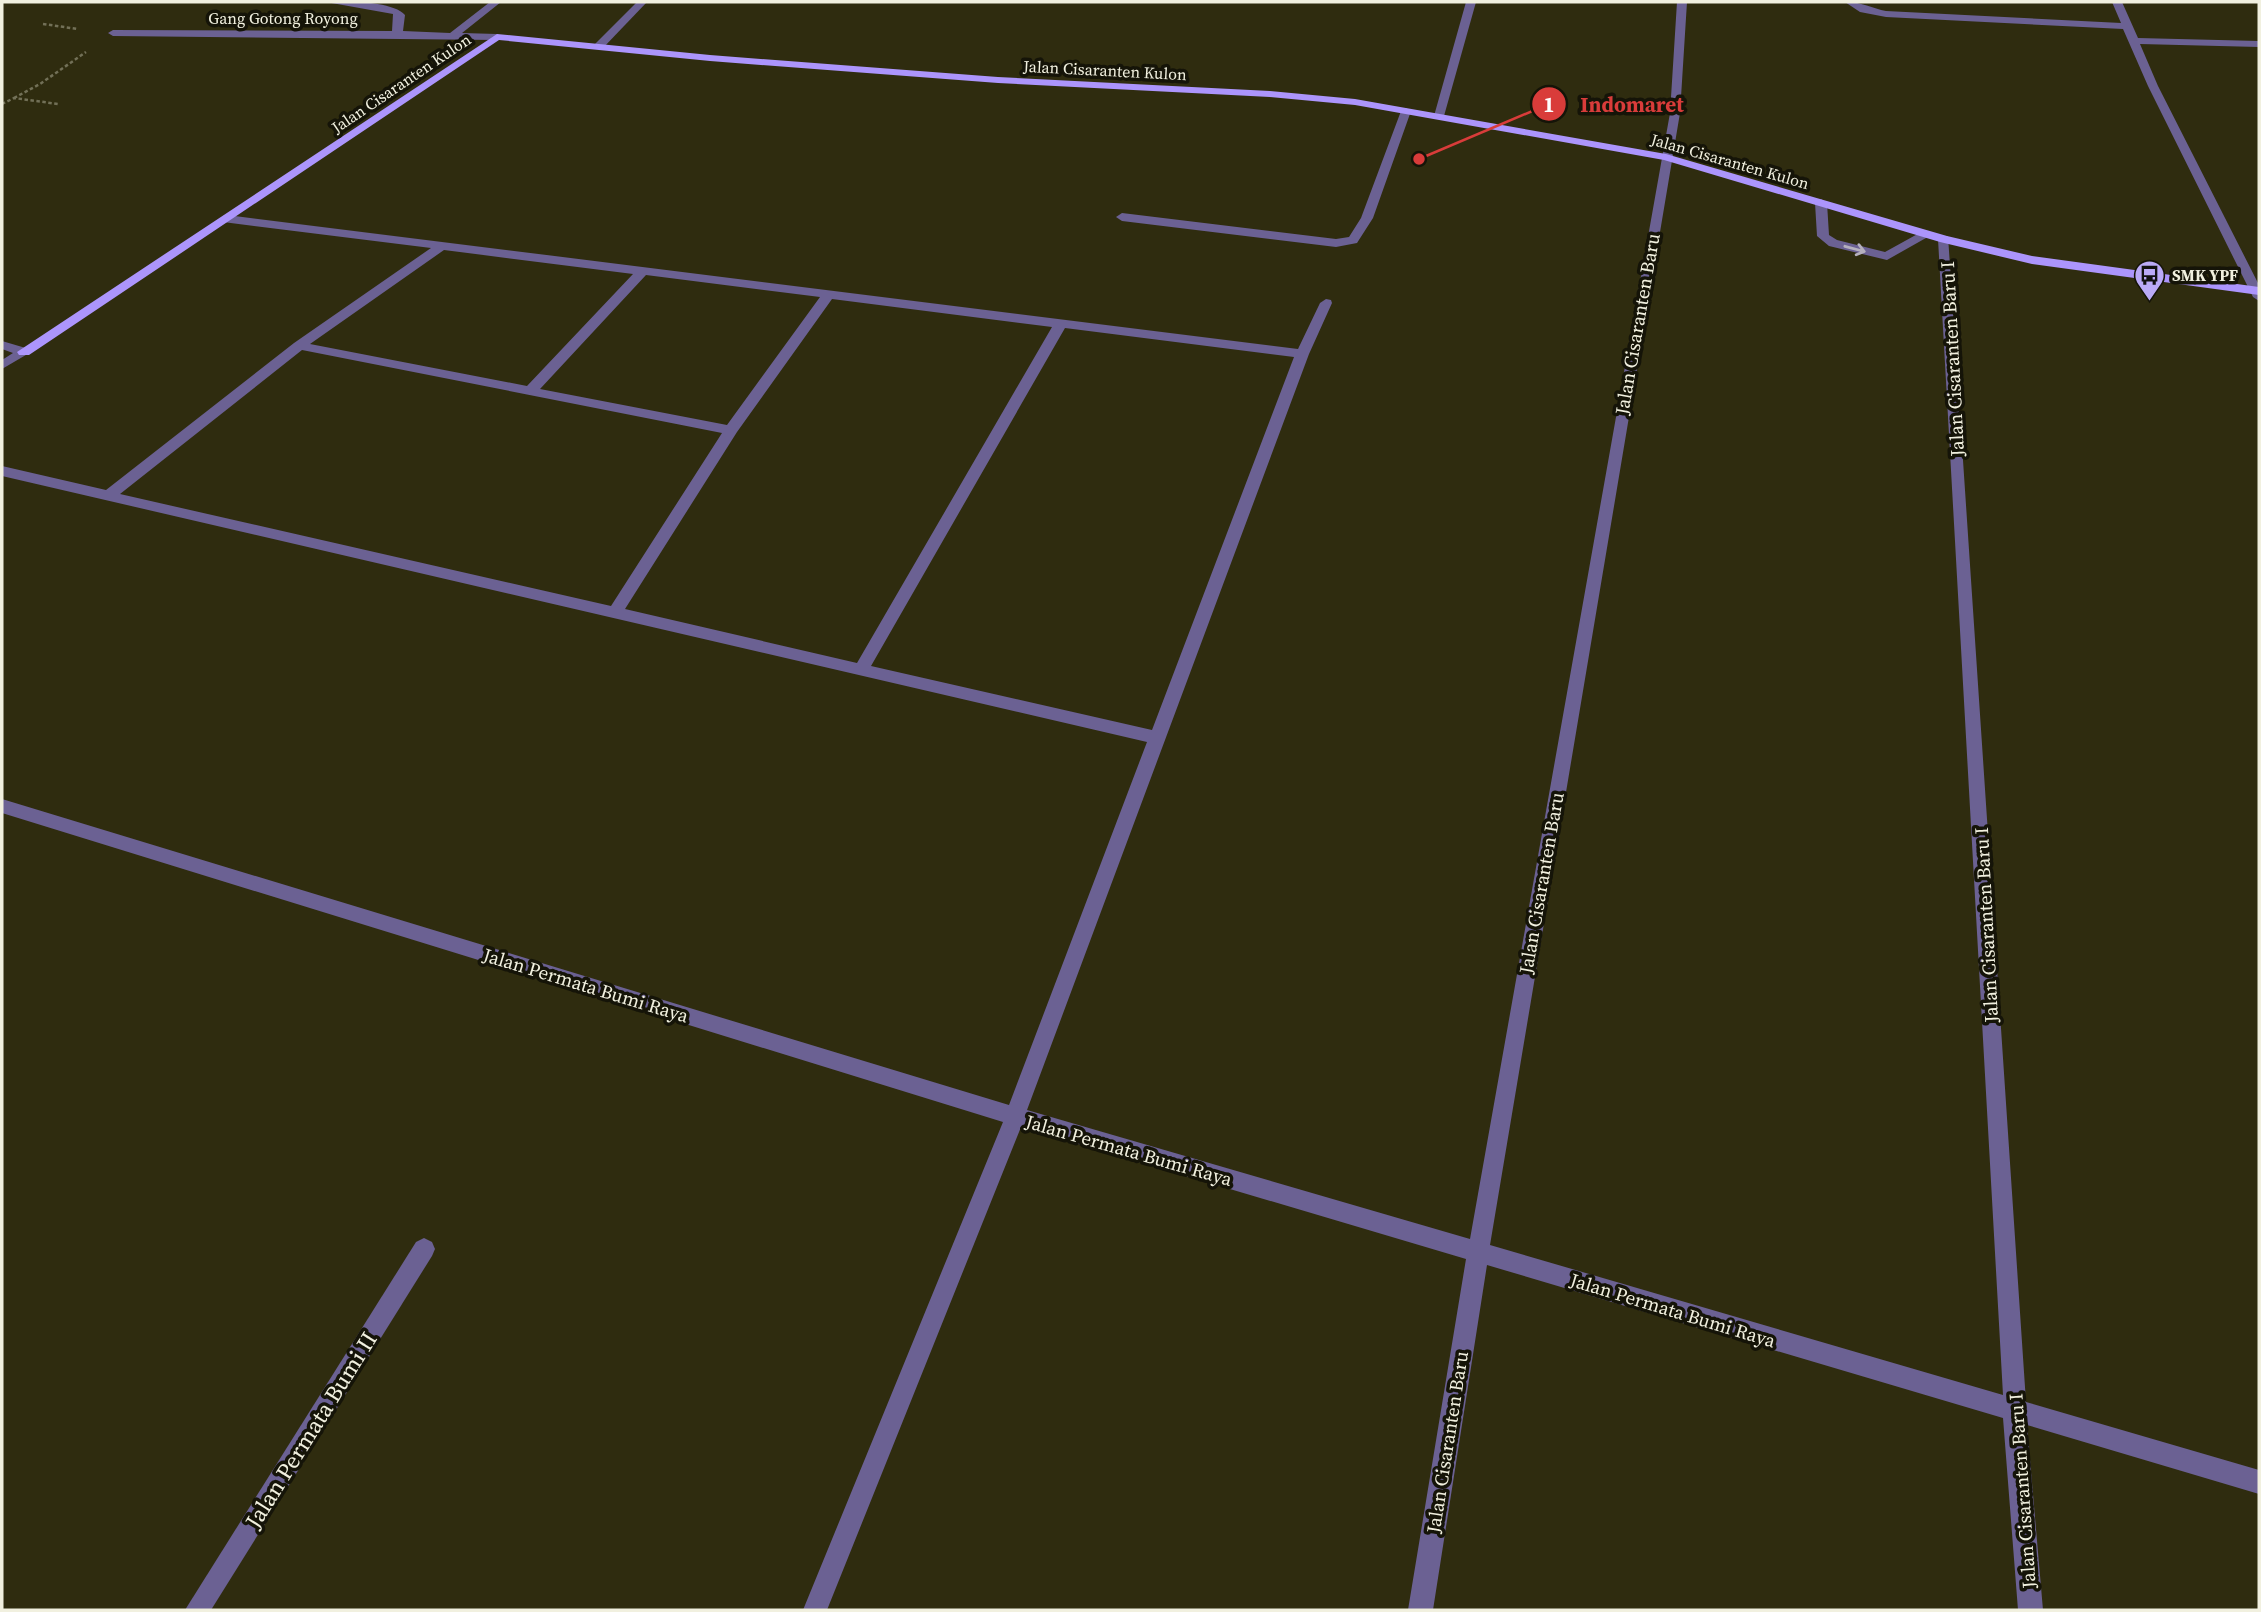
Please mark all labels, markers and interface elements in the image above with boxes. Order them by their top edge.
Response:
street label: Gang Gotong Royong [208,7,358,29]
street label: Jalan Cisaranten Kulon [326,28,475,138]
street label: Jalan Cisaranten Kulon [1022,55,1188,85]
callout: Indomaret [1532,83,1698,125]
text: 1 [1543,90,1555,119]
text: Indomaret [1580,90,1684,119]
street label: Jalan Cisaranten Kulon [1647,128,1812,194]
street label: Jalan Cisaranten Baru [1608,231,1666,418]
one-way arrow [1843,243,1866,256]
bus stop icon: SMK YPF [2132,258,2166,302]
street label: Jalan Cisaranten Baru I [1934,261,1970,458]
place label: SMK YPF [2172,264,2238,286]
street label: Jalan Cisaranten Baru [1512,790,1570,977]
street label: Jalan Cisaranten Baru I [1968,827,2004,1024]
street label: Jalan Permata Bumi Raya [479,941,692,1029]
street label: Jalan Permata Bumi Raya [1022,1108,1236,1192]
street label: Jalan Permata Bumi Raya [1566,1266,1779,1354]
street label: Jalan Permata Bumi II [237,1326,384,1535]
street label: Jalan Cisaranten Baru [1420,1349,1474,1536]
street label: Jalan Cisaranten Baru I [2002,1393,2042,1590]

